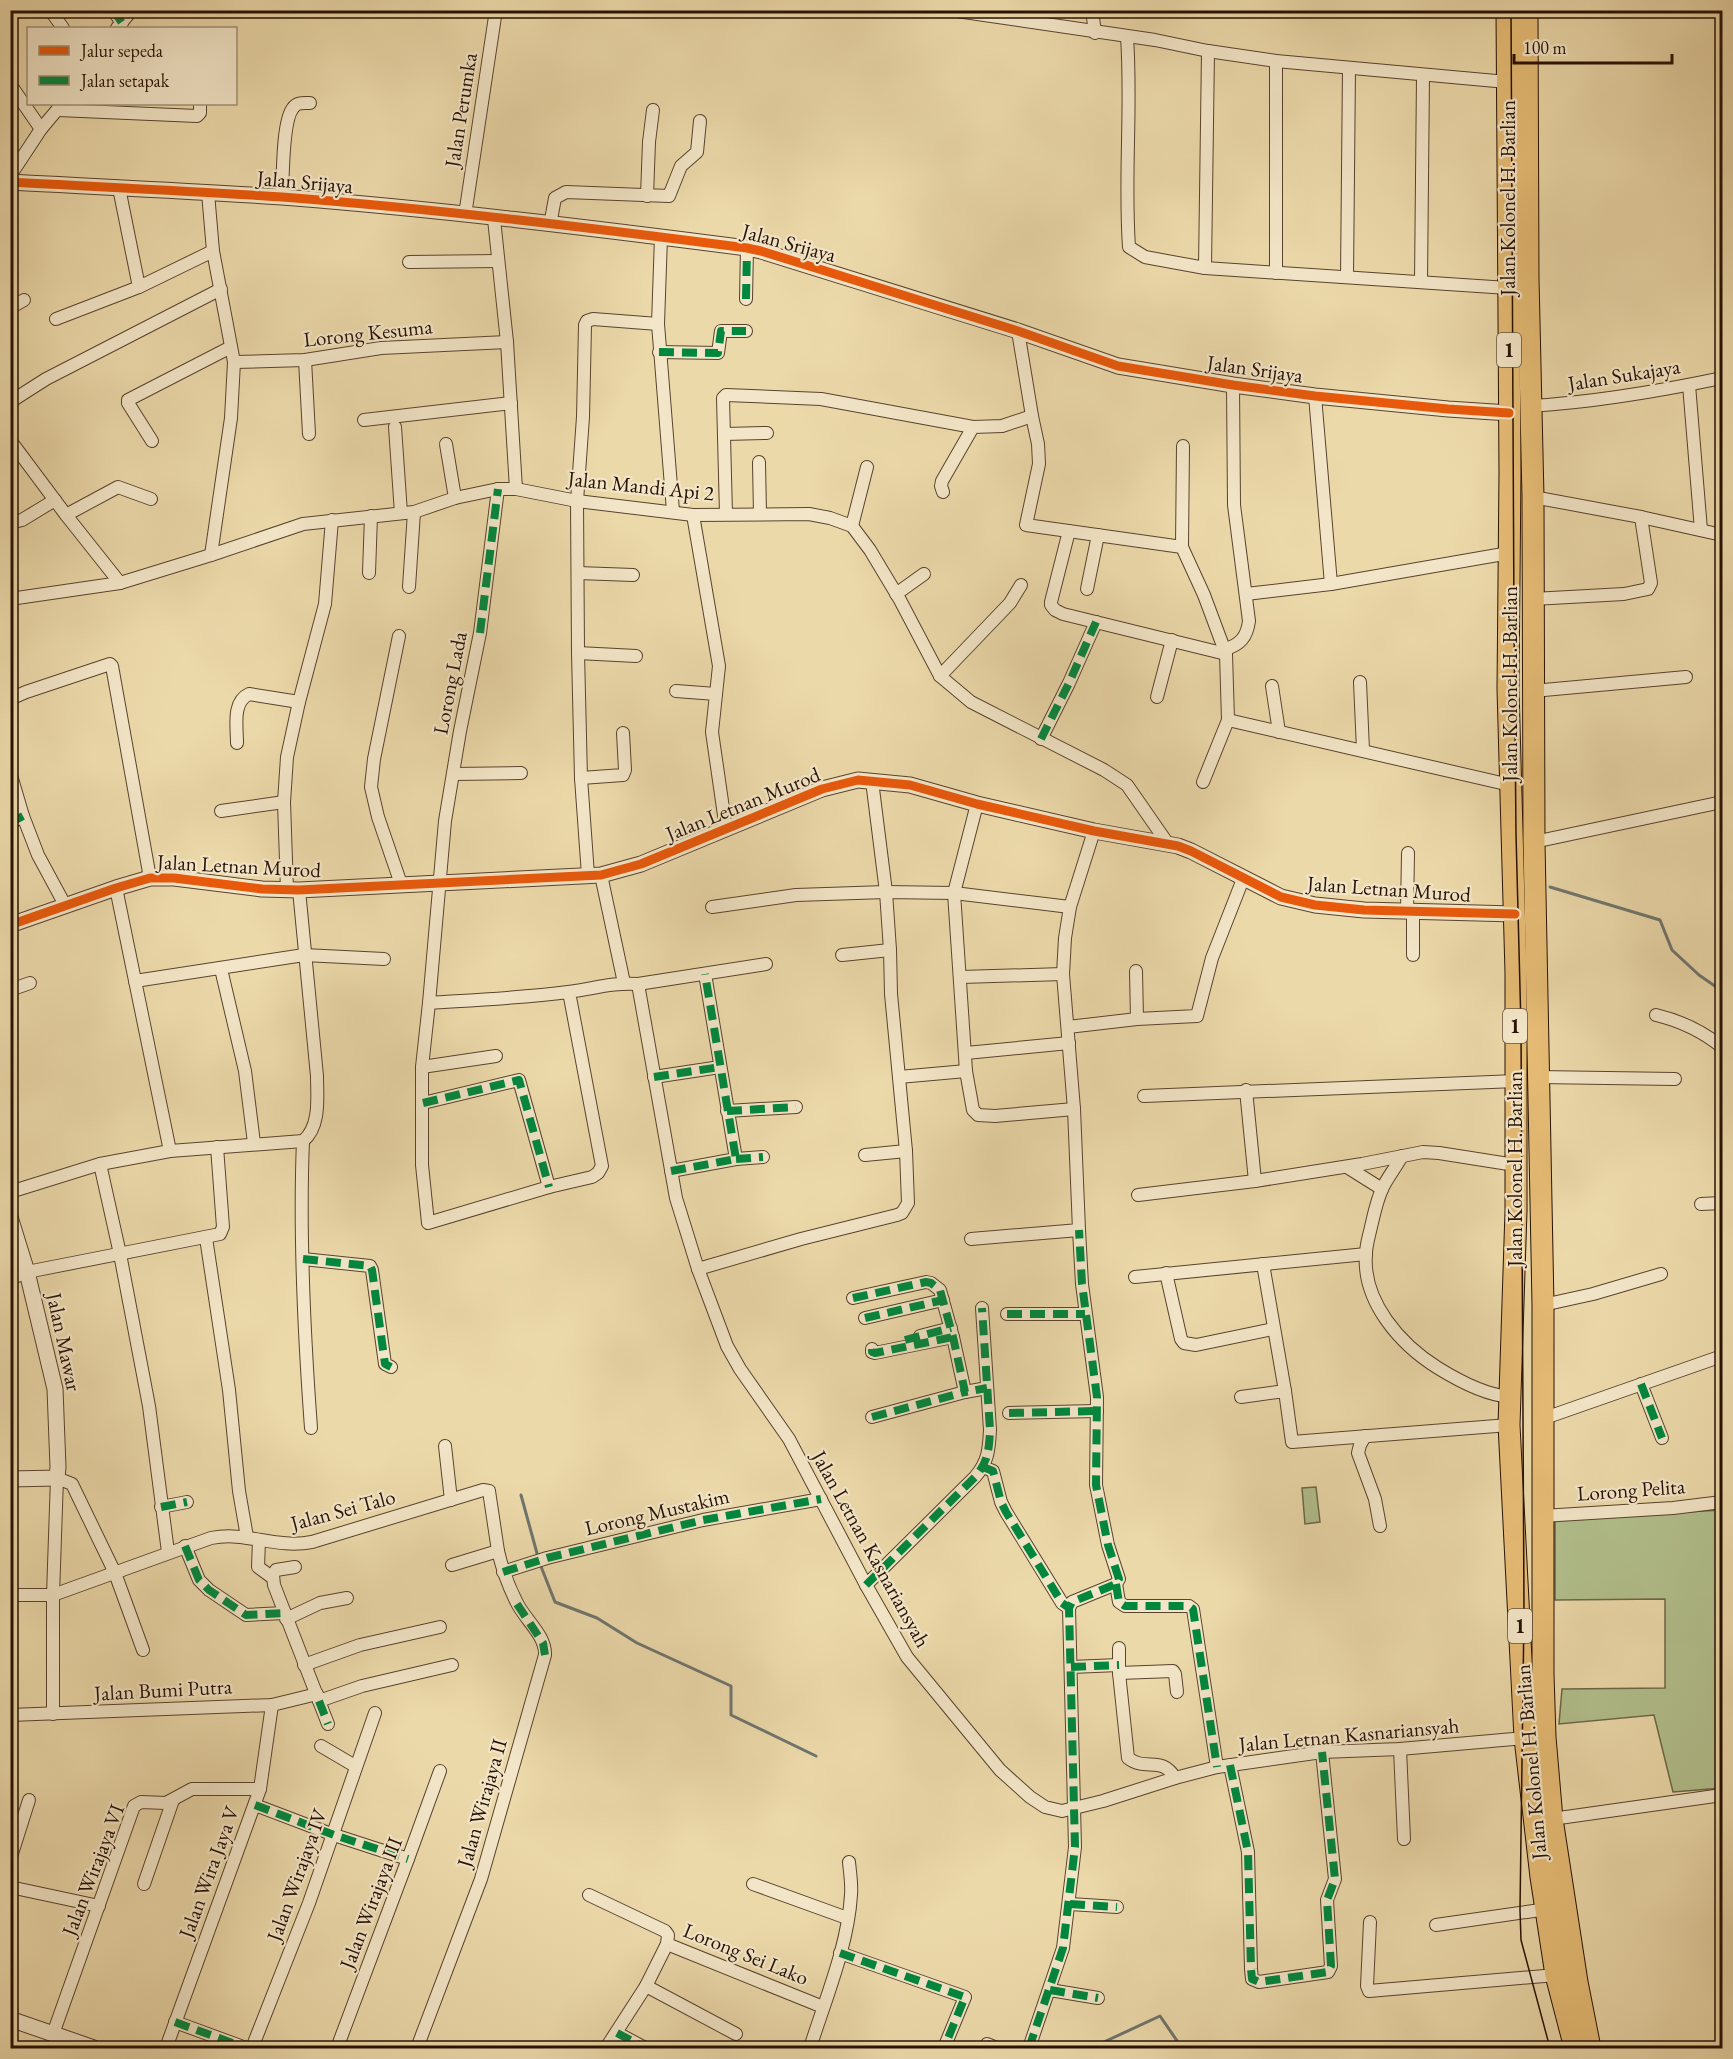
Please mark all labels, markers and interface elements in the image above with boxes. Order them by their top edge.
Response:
legend [27,27,237,105]
scale bar [1514,27,1672,65]
text: 100 m [1523,36,1567,59]
text: Jalur sepeda [79,39,164,62]
street label: Jalan Perumka [438,50,483,171]
text: Jalan setapak [79,69,170,92]
street label: Jalan Kolonel H. Barlian [1494,100,1521,298]
street label: Jalan Srijaya [254,164,355,199]
street label: Jalan Srijaya [737,216,840,268]
street label: Lorong Kesuma [302,312,434,353]
road number: 1 [1497,333,1521,367]
street label: Jalan Srijaya [1204,348,1305,389]
street label: Jalan Sukajaya [1564,352,1683,397]
street label: Jalan Mandi Api 2 [565,464,716,507]
street label: Jalan Kolonel H. Barlian [1496,586,1523,784]
street label: Lorong Lada [426,629,473,737]
street label: Jalan Letnan Murod [660,760,824,848]
street label: Jalan Letnan Murod [154,848,322,883]
street label: Jalan Letnan Murod [1304,869,1472,908]
road number: 1 [1503,1009,1527,1043]
street label: Jalan Kolonel H. Barlian [1501,1071,1528,1269]
street label: Jalan Mawar [40,1288,88,1394]
street label: Jalan Letnan Kasnariansyah [805,1444,937,1652]
street label: Lorong Pelita [1576,1472,1687,1507]
street label: Lorong Mustakim [582,1482,732,1541]
street label: Jalan Sei Talo [286,1483,398,1537]
road number: 1 [1508,1609,1532,1643]
street label: Jalan Kolonel H. Barlian [1509,1663,1553,1863]
street label: Jalan Bumi Putra [91,1672,233,1707]
street label: Jalan Letnan Kasnariansyah [1236,1711,1461,1758]
street label: Jalan Wirajaya II [450,1736,513,1872]
street label: Jalan Wirajaya VI [54,1800,130,1941]
street label: Jalan Wira Jaya V [171,1801,245,1943]
street label: Jalan Wirajaya IV [259,1804,333,1947]
street label: Jalan Wirajaya III [332,1833,408,1974]
street label: Lorong Sei Lako [680,1916,813,1991]

